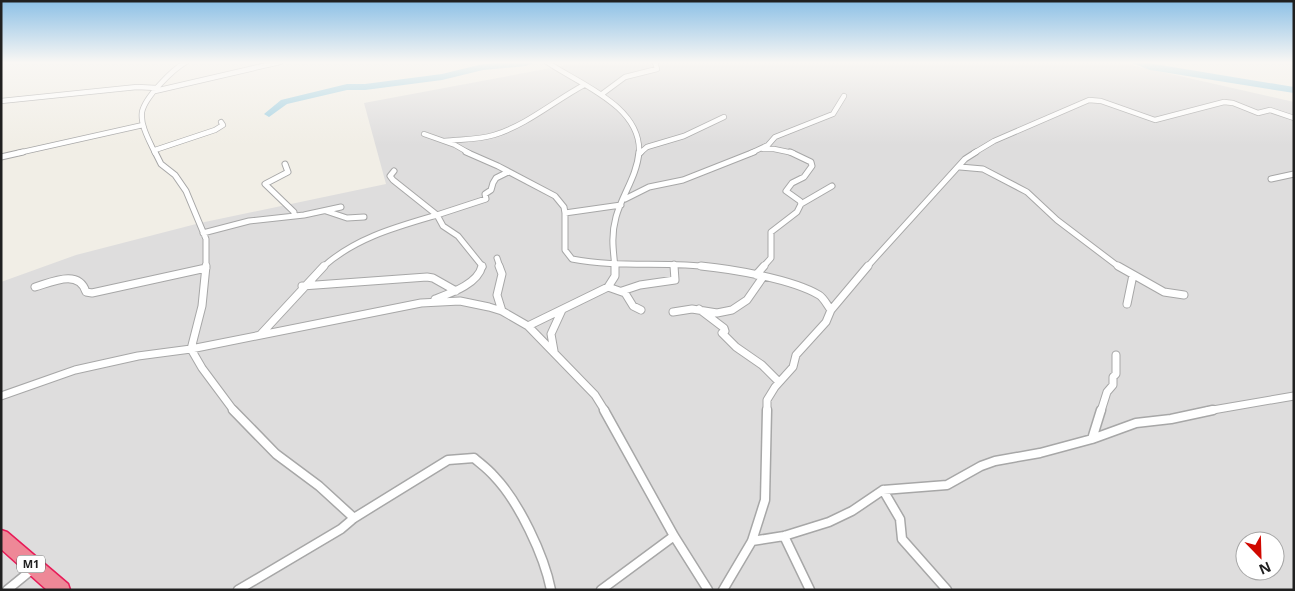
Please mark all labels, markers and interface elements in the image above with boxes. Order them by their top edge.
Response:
north arrow [1235,531,1285,581]
road number: M1 [17,556,45,572]
text: N [1256,557,1274,579]

